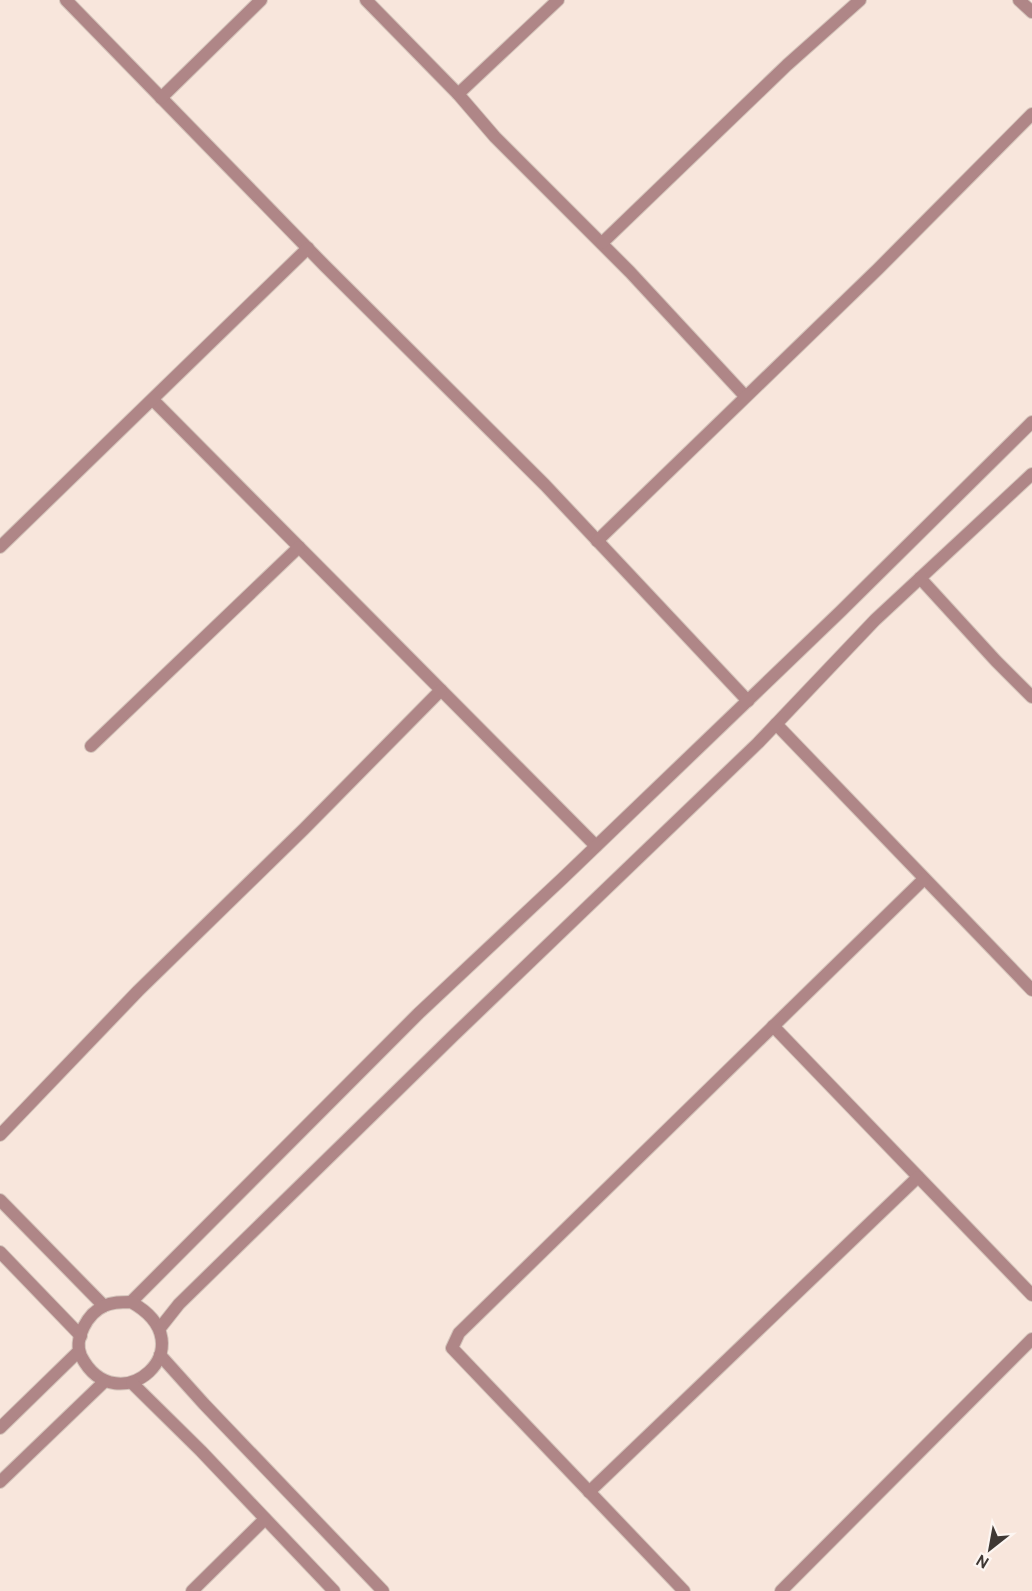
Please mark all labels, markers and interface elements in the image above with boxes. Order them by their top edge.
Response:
north arrow [960,1519,1020,1579]
text: N [973,1549,993,1572]

